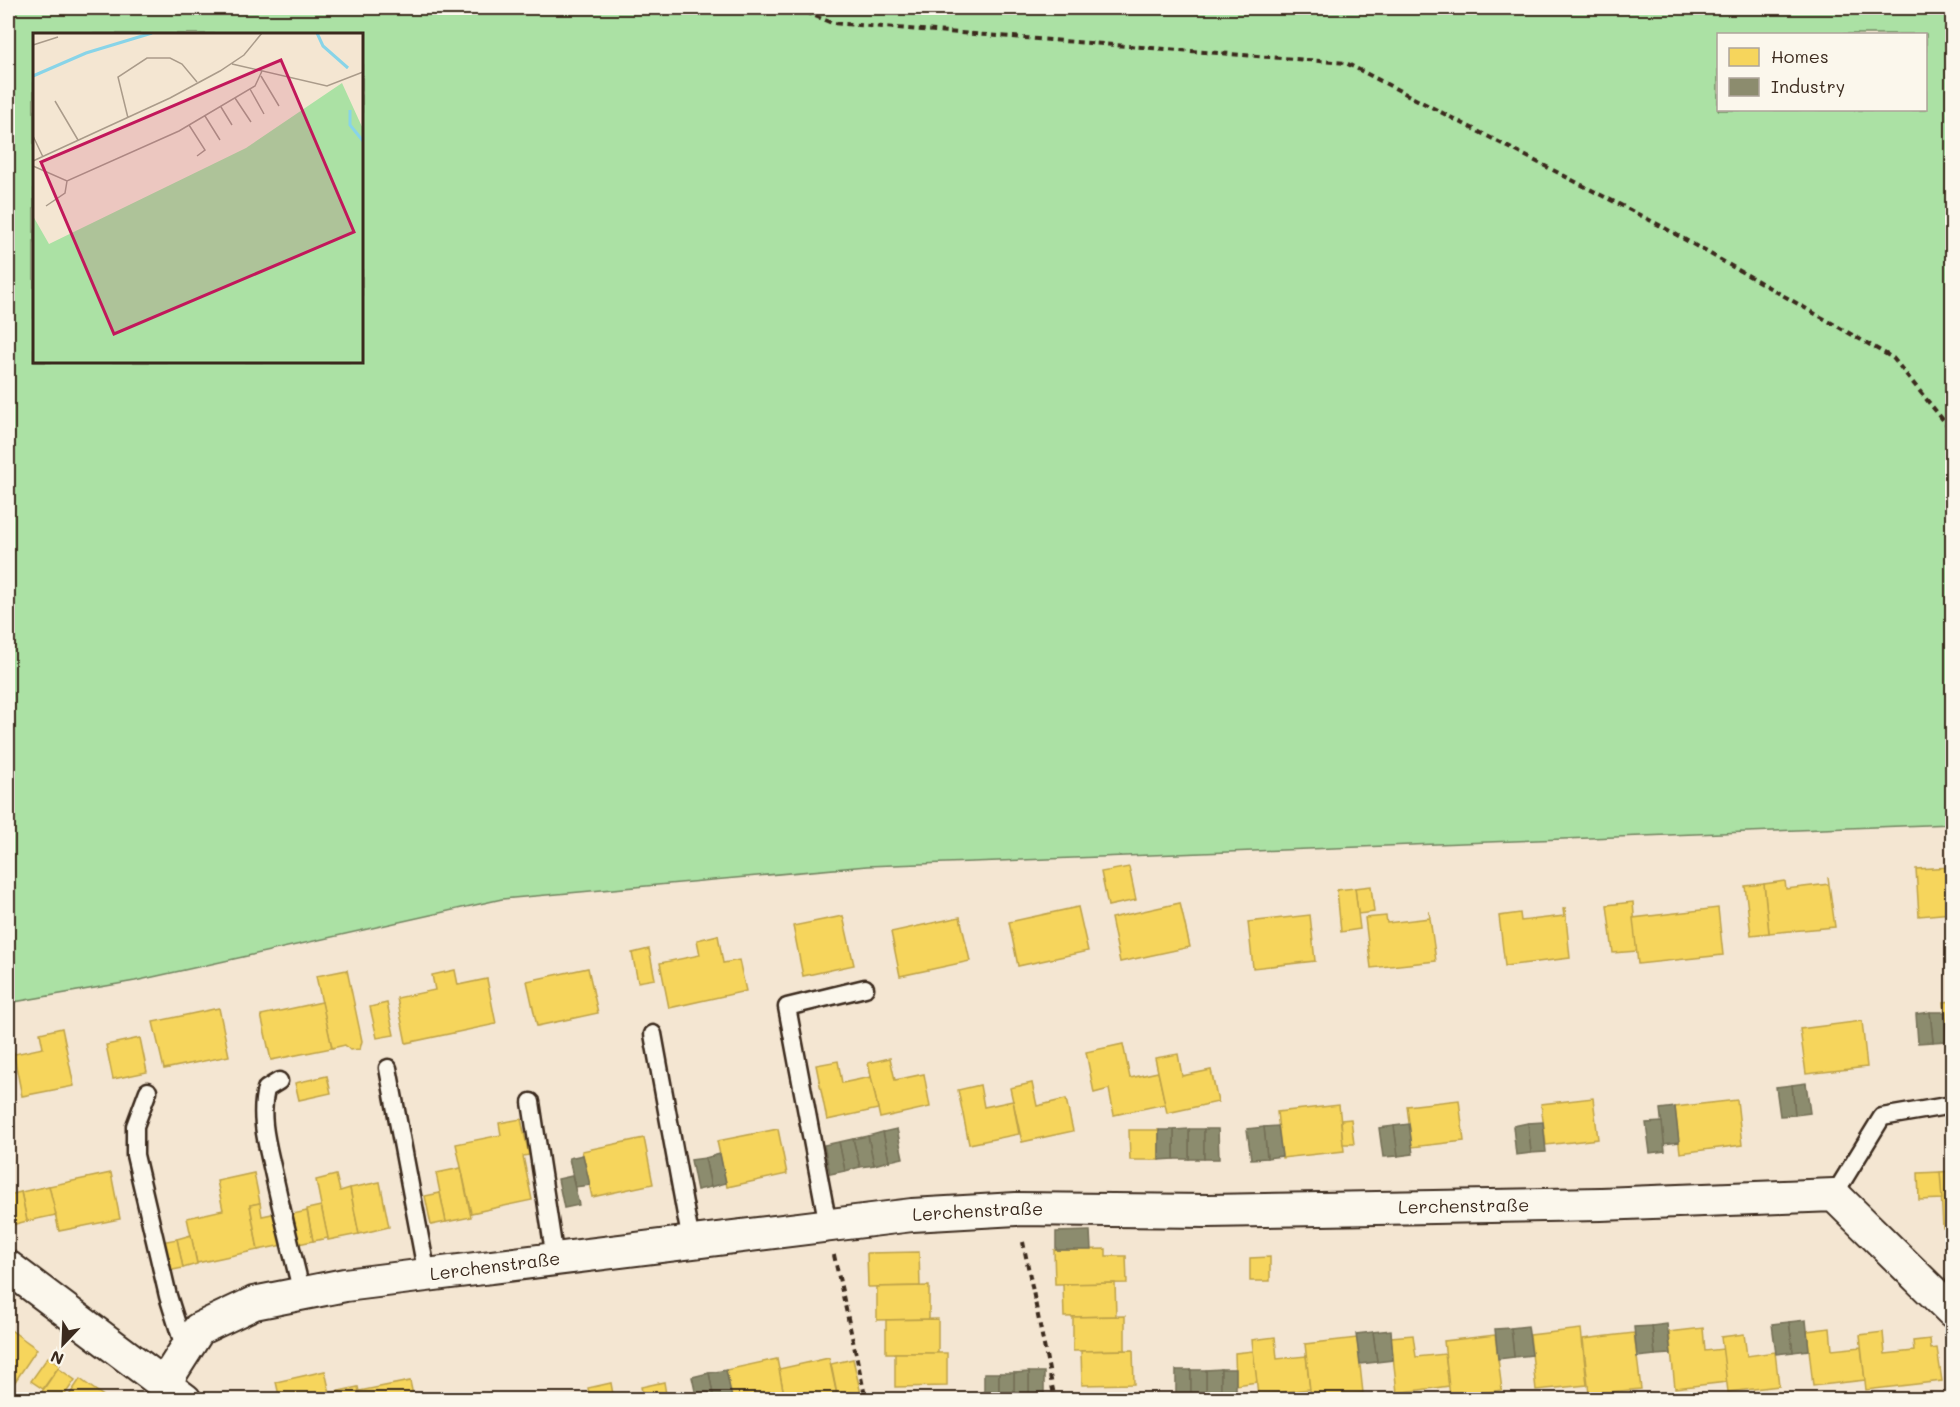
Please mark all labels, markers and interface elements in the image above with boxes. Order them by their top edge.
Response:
inset map [33,33,363,363]
legend [1717,33,1927,111]
text: Homes [1771,44,1829,68]
text: Industry [1771,74,1845,98]
street label: Lerchenstraße [1398,1192,1529,1219]
street label: Lerchenstraße [912,1196,1043,1226]
street label: Lerchenstraße [428,1246,561,1285]
north arrow [33,1314,93,1374]
text: N [47,1346,67,1370]

